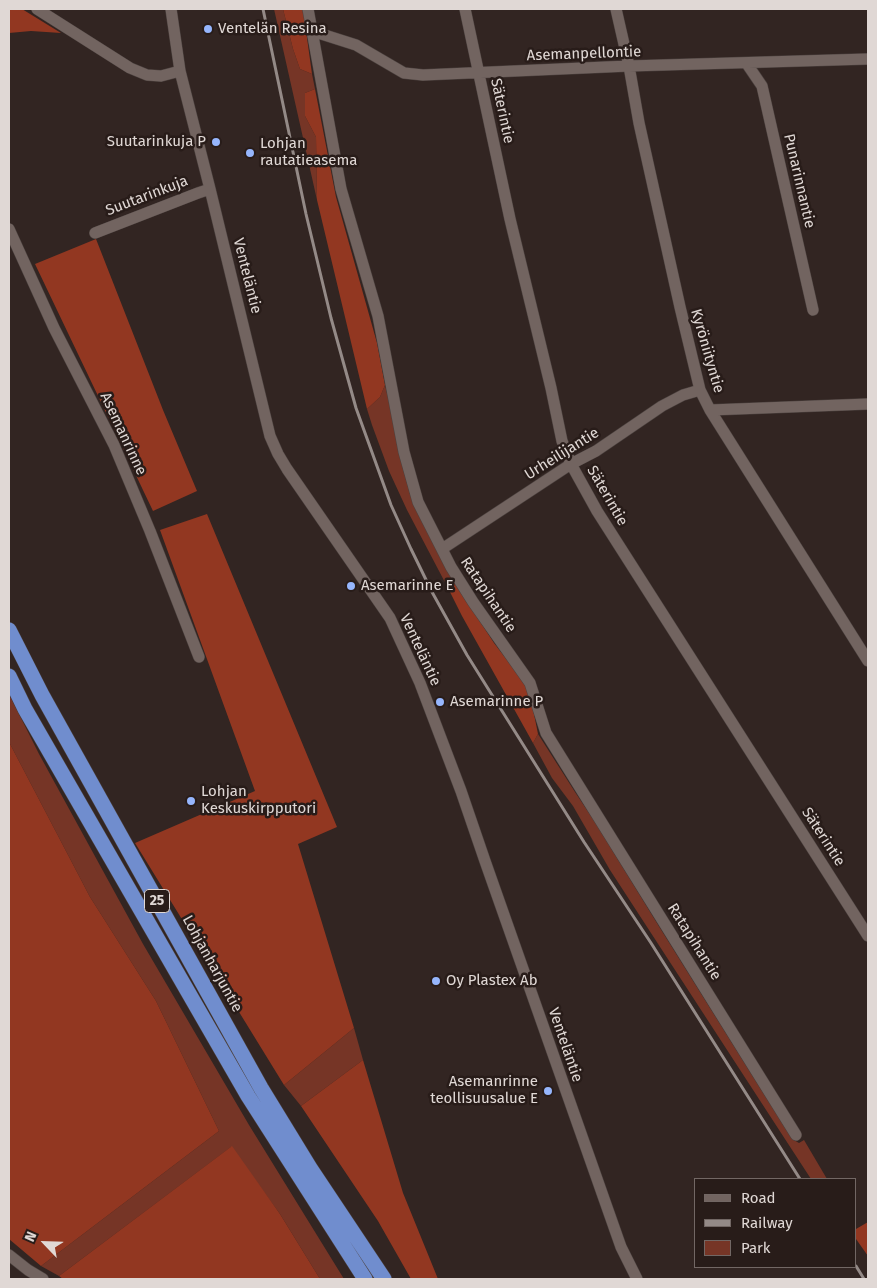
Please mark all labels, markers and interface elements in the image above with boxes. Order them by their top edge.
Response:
place label: Ventelän Resina [218,20,327,38]
marker: Ventelän Resina [202,23,214,35]
street label: Asemanpellontie [526,43,642,65]
street label: Säterintie [486,77,518,145]
street label: Punarinnantie [779,132,819,230]
place label: Suutarinkuja P [107,133,206,151]
place label: Lohjan rautatieasema [260,135,357,170]
marker: Suutarinkuja P [210,136,222,148]
marker: Lohjan rautatieasema [244,147,256,159]
street label: Suutarinkuja [103,172,191,220]
street label: Venteläntie [229,236,265,316]
street label: Kyröniityntie [686,307,728,395]
street label: Asemanrinne [96,390,150,478]
street label: Urheilijantie [521,424,603,484]
street label: Säterintie [583,463,631,529]
street label: Ratapihantie [456,554,520,636]
place label: Asemarinne E [361,577,454,595]
marker: Asemarinne E [345,580,357,592]
street label: Venteläntie [395,611,445,689]
place label: Asemarinne P [450,693,543,711]
marker: Asemarinne P [434,696,446,708]
place label: Lohjan Keskuskirpputori [201,783,316,818]
marker: Lohjan Keskuskirpputori [185,795,197,807]
street label: Säterintie [797,804,849,870]
road number: 25 [144,889,170,912]
street label: Ratapihantie [663,900,725,984]
street label: Lohjanharjuntie [178,912,246,1016]
place label: Oy Plastex Ab [446,972,538,990]
marker: Oy Plastex Ab [430,975,442,987]
street label: Venteläntie [544,1005,586,1085]
place label: Asemanrinne teollisuusalue E [430,1073,538,1108]
marker: Asemanrinne teollisuusalue E [542,1085,554,1097]
legend [694,1178,857,1268]
text: Road [741,1189,776,1207]
text: Railway [741,1214,793,1232]
north arrow [20,1218,70,1268]
text: N [21,1229,40,1244]
text: Park [741,1239,771,1257]

